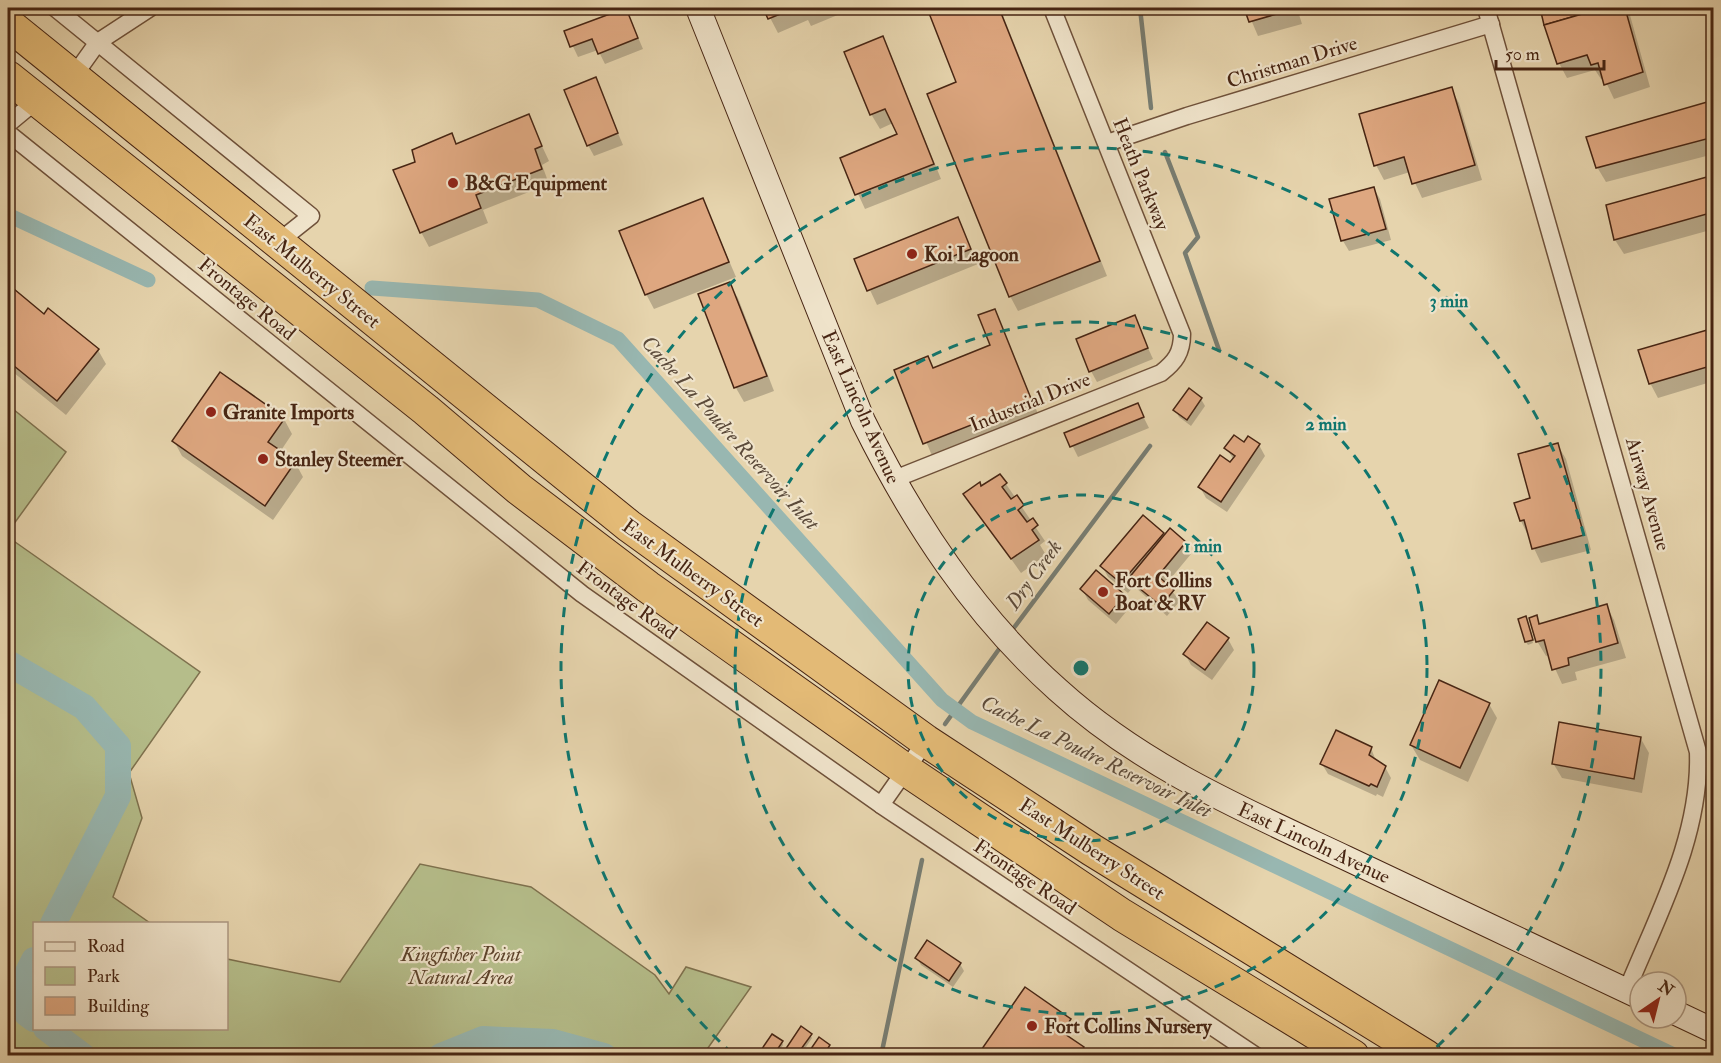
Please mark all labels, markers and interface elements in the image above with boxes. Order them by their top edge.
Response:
street label: Christman Drive [1224,30,1360,94]
scale bar [1496,33,1604,71]
text: 50 m [1505,43,1540,66]
street label: Heath Parkway [1107,114,1175,235]
place label: B&G Equipment [465,171,607,197]
marker: B&G Equipment [446,176,460,190]
street label: East Mulberry Street [239,208,386,334]
place label: Koi Lagoon [924,242,1020,268]
marker: Koi Lagoon [905,247,919,261]
street label: Frontage Road [193,252,301,346]
text: 3 min [1430,290,1469,313]
street label: East Lincoln Avenue [816,326,906,488]
water label: Cache La Poudre Reservoir Inlet [635,330,825,537]
street label: Industrial Drive [966,366,1094,438]
place label: Granite Imports [223,400,354,426]
marker: Granite Imports [204,405,218,419]
text: 2 min [1306,413,1347,436]
street label: Airway Avenue [1620,434,1676,554]
place label: Stanley Steemer [275,447,404,473]
marker: Stanley Steemer [256,452,270,466]
street label: East Mulberry Street [617,513,769,633]
water label: Dry Creek [999,535,1068,616]
text: 1 min [1184,535,1223,558]
street label: Frontage Road [572,555,682,645]
place label: Fort Collins Boat & RV [1115,568,1212,616]
marker: Fort Collins Boat & RV [1096,585,1110,599]
centre of rings [1071,658,1091,678]
water label: Cache La Poudre Reservoir Inlet [976,689,1217,825]
street label: East Mulberry Street [1014,793,1170,906]
street label: East Lincoln Avenue [1234,797,1394,889]
street label: Frontage Road [969,834,1081,920]
legend [33,922,228,1030]
text: Road [87,935,125,958]
park label: Kingfisher Point Natural Area [400,942,522,990]
text: Park [87,965,120,988]
north arrow [1628,970,1688,1030]
text: N [1654,976,1678,1001]
text: Building [87,995,150,1018]
place label: Fort Collins Nursery [1044,1014,1213,1040]
marker: Fort Collins Nursery [1025,1019,1039,1033]

